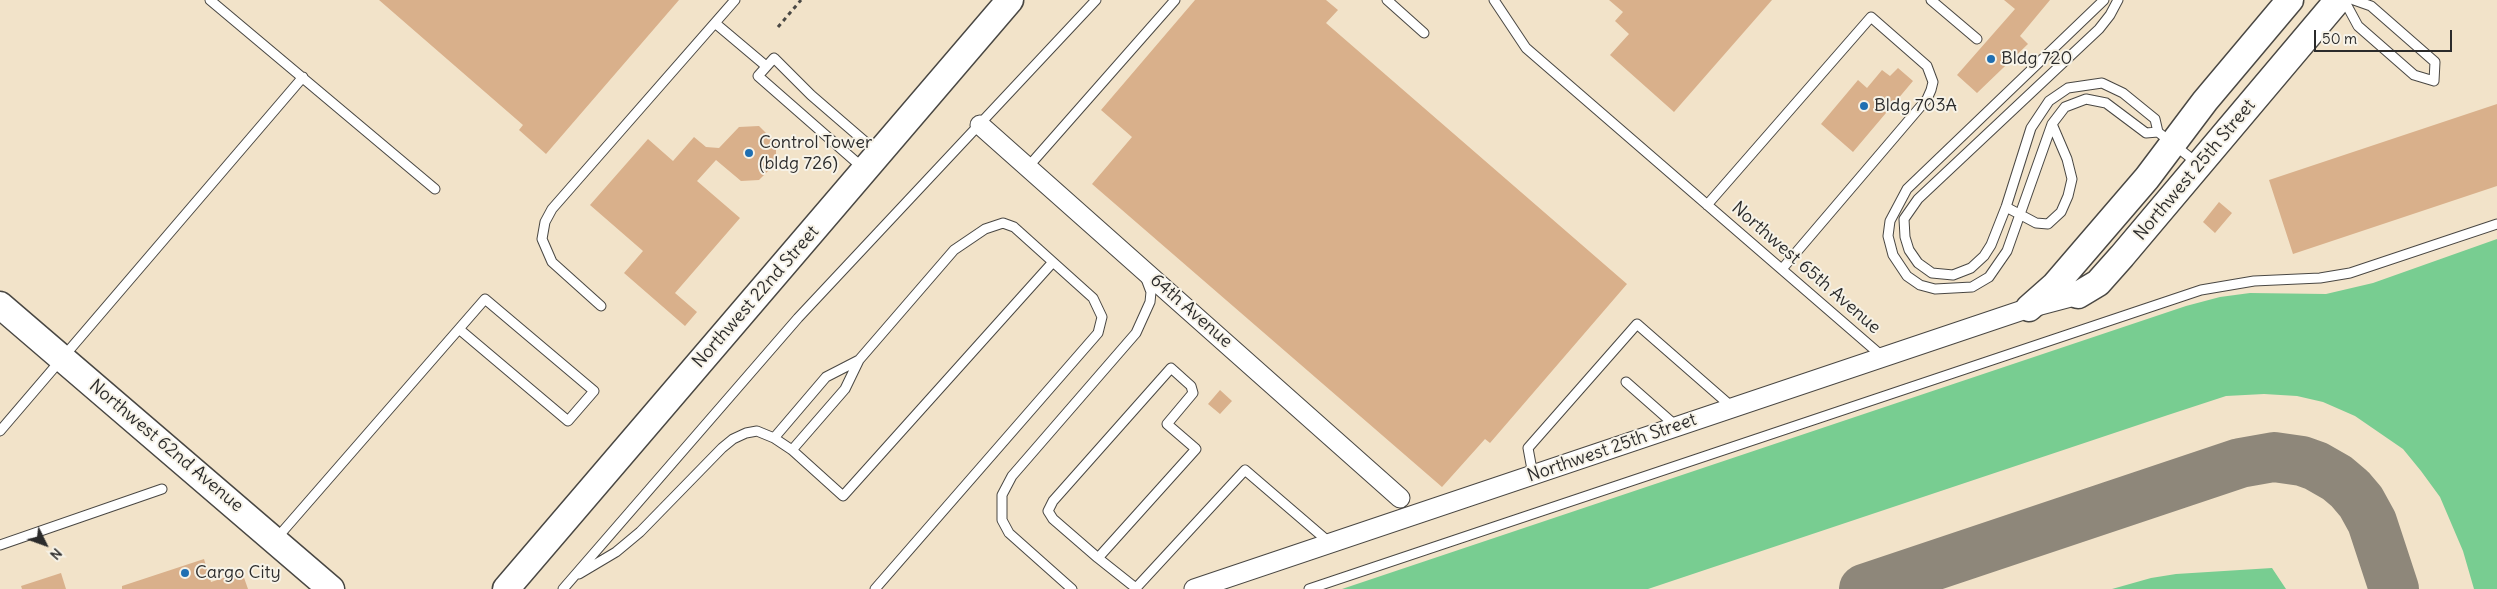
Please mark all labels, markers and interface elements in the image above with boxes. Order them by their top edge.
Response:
scale bar [2317,20,2454,52]
text: 50 m [2322,29,2357,48]
place label: Bldg 720 [2001,48,2072,70]
marker: Bldg 720 [1985,53,1997,65]
place label: Bldg 703A [1874,95,1957,117]
street label: Northwest 25th Street [2130,95,2260,245]
marker: Bldg 703A [1858,100,1870,112]
place label: Control Tower (bldg 726) [759,132,872,174]
marker: Control Tower (bldg 726) [743,147,755,159]
street label: Northwest 65th Avenue [1727,197,1885,339]
street label: Northwest 22nd Street [688,221,824,373]
street label: 64th Avenue [1145,269,1237,353]
street label: Northwest 62nd Avenue [85,375,247,517]
street label: Northwest 25th Street [1525,409,1699,487]
north arrow [20,519,70,569]
text: N [46,544,66,564]
place label: Cargo City [195,562,281,584]
marker: Cargo City [179,567,191,579]

